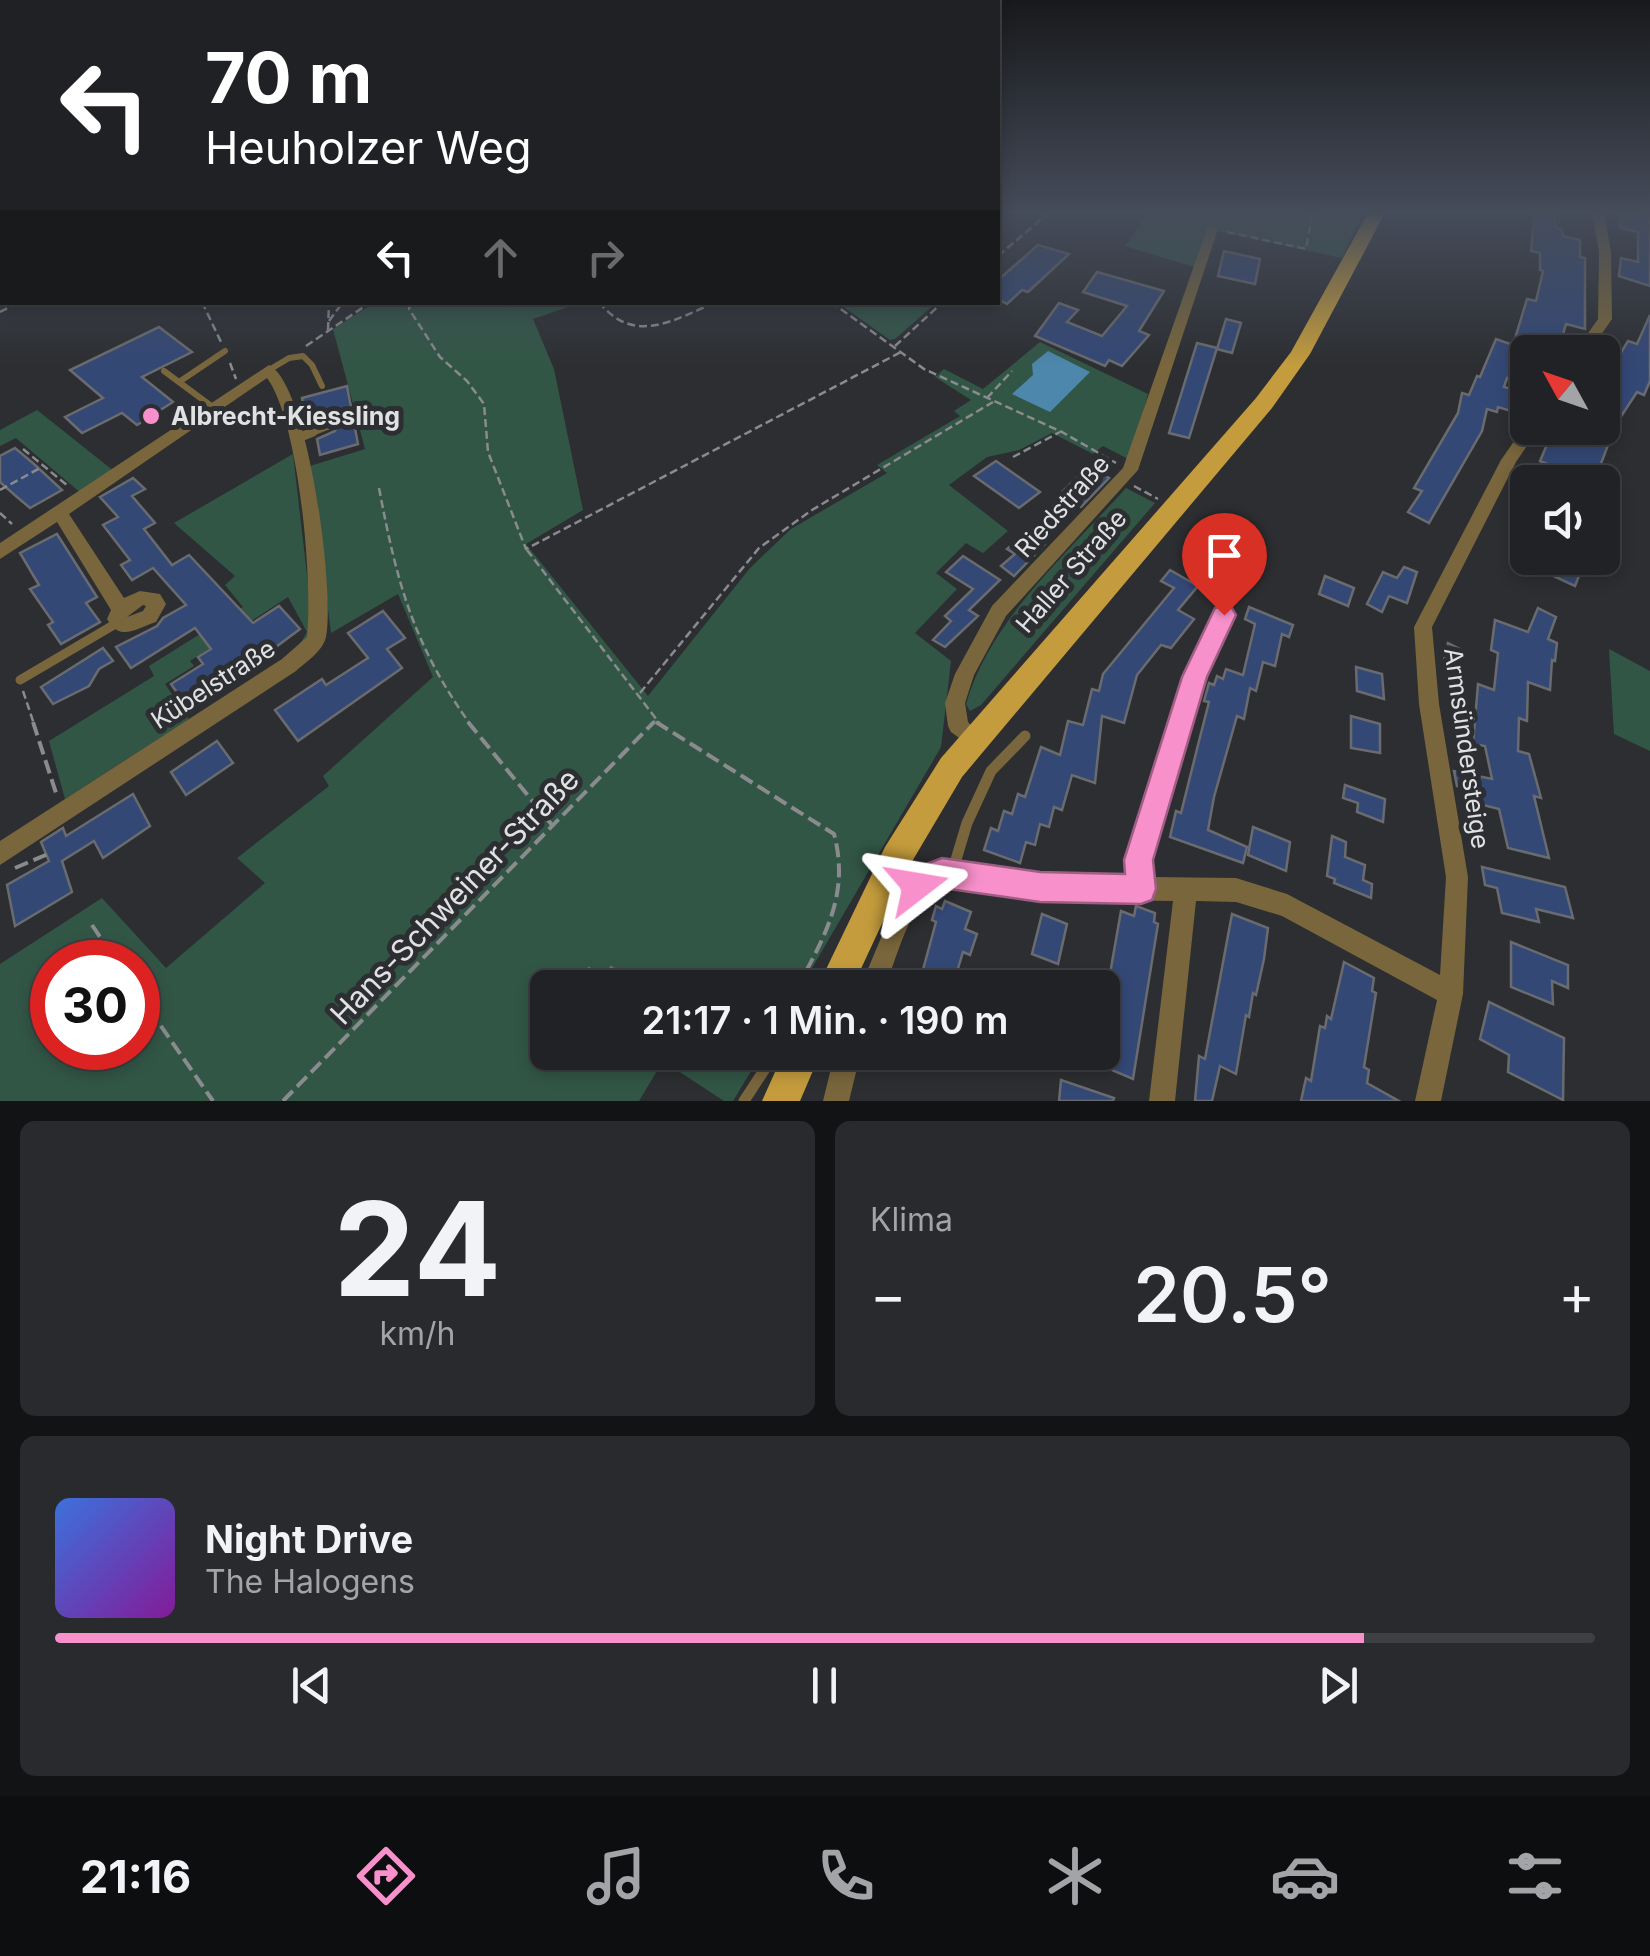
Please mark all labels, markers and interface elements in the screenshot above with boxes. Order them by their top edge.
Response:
text: 70 m [205,35,372,120]
icon: left [40,40,170,170]
text: Heuholzer Weg [205,120,532,175]
icon: left [368,230,423,285]
icon: ahead [473,230,528,285]
icon: right [578,230,633,285]
north arrow [1510,335,1620,445]
map controls [1510,335,1620,575]
place label: Albrecht-Kiessling [171,401,400,431]
marker: Albrecht-Kiessling [140,405,162,427]
street label: Riedstraße [1008,449,1116,563]
button: sound [1510,465,1620,575]
street label: Haller Straße [1009,503,1133,639]
pin [1182,513,1267,616]
icon: arrive [1197,528,1252,583]
street label: Kübelstraße [146,633,280,735]
street label: Armsündersteige [1438,646,1496,850]
street label: Hans-Schweiner-Straße [323,761,586,1032]
position arrow [865,834,969,938]
speed limit sign: 30 [30,940,160,1070]
text: 21:17 · 1 Min. · 190 m [642,997,1008,1043]
text: 24 [334,1170,501,1327]
text: Klima [870,1200,953,1239]
text: 20.5° [1133,1249,1332,1340]
text: − [870,1262,906,1328]
text: + [1559,1262,1595,1328]
text: km/h [379,1314,456,1353]
text: Night Drive [205,1516,413,1562]
text: The Halogens [205,1562,415,1601]
icon: previous [284,1658,339,1713]
icon: pause [797,1658,852,1713]
icon: next [1311,1658,1366,1713]
icon: directions [351,1841,421,1911]
icon: music [581,1841,651,1911]
icon: phone [811,1841,881,1911]
icon: climate [1040,1841,1110,1911]
icon: car [1270,1841,1340,1911]
icon: filters [1500,1841,1570,1911]
text: 21:16 [80,1849,191,1904]

